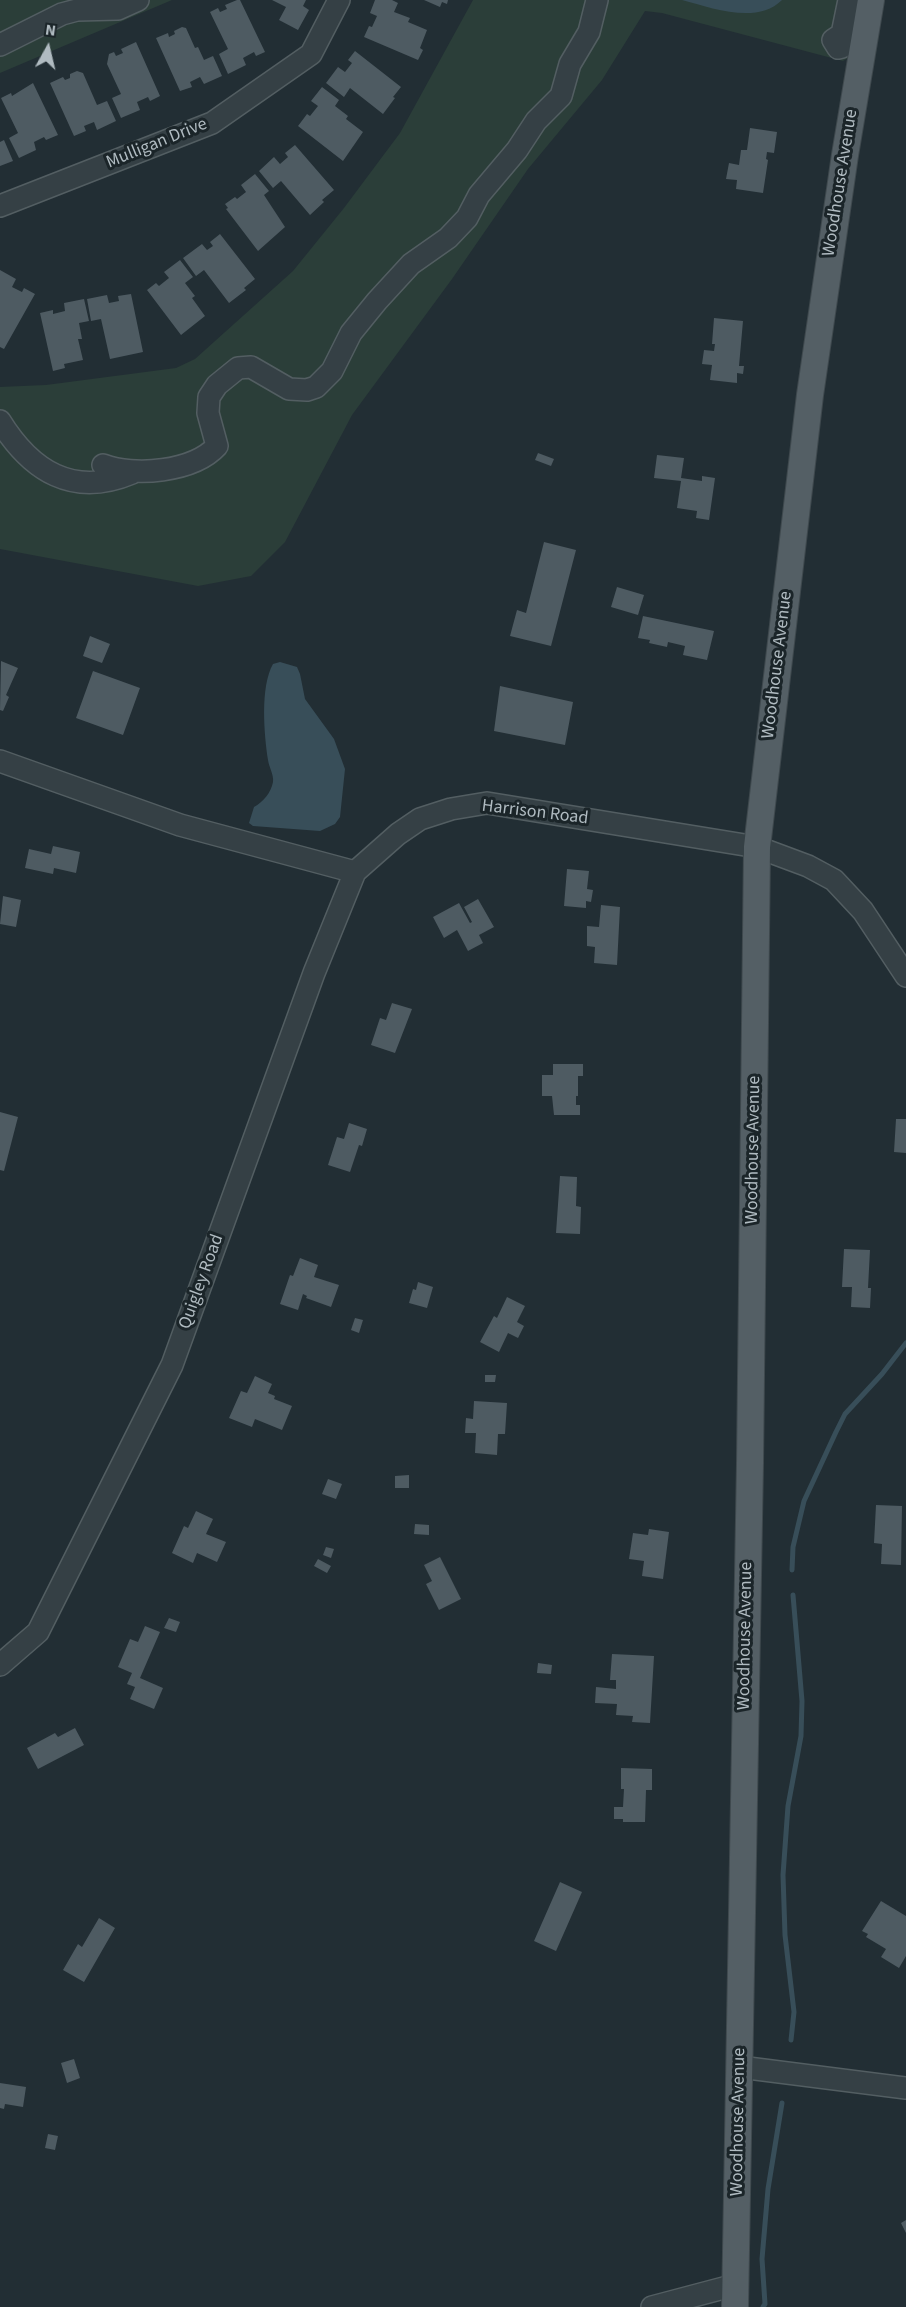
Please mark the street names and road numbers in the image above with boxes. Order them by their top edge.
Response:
street label: Woodhouse Avenue [819,108,863,258]
street label: Mulligan Drive [103,114,211,174]
street label: Woodhouse Avenue [758,590,798,740]
street label: Harrison Road [481,796,589,830]
street label: Woodhouse Avenue [742,1076,766,1224]
street label: Quigley Road [175,1232,229,1332]
street label: Woodhouse Avenue [734,1562,758,1710]
street label: Woodhouse Avenue [727,2048,751,2196]

